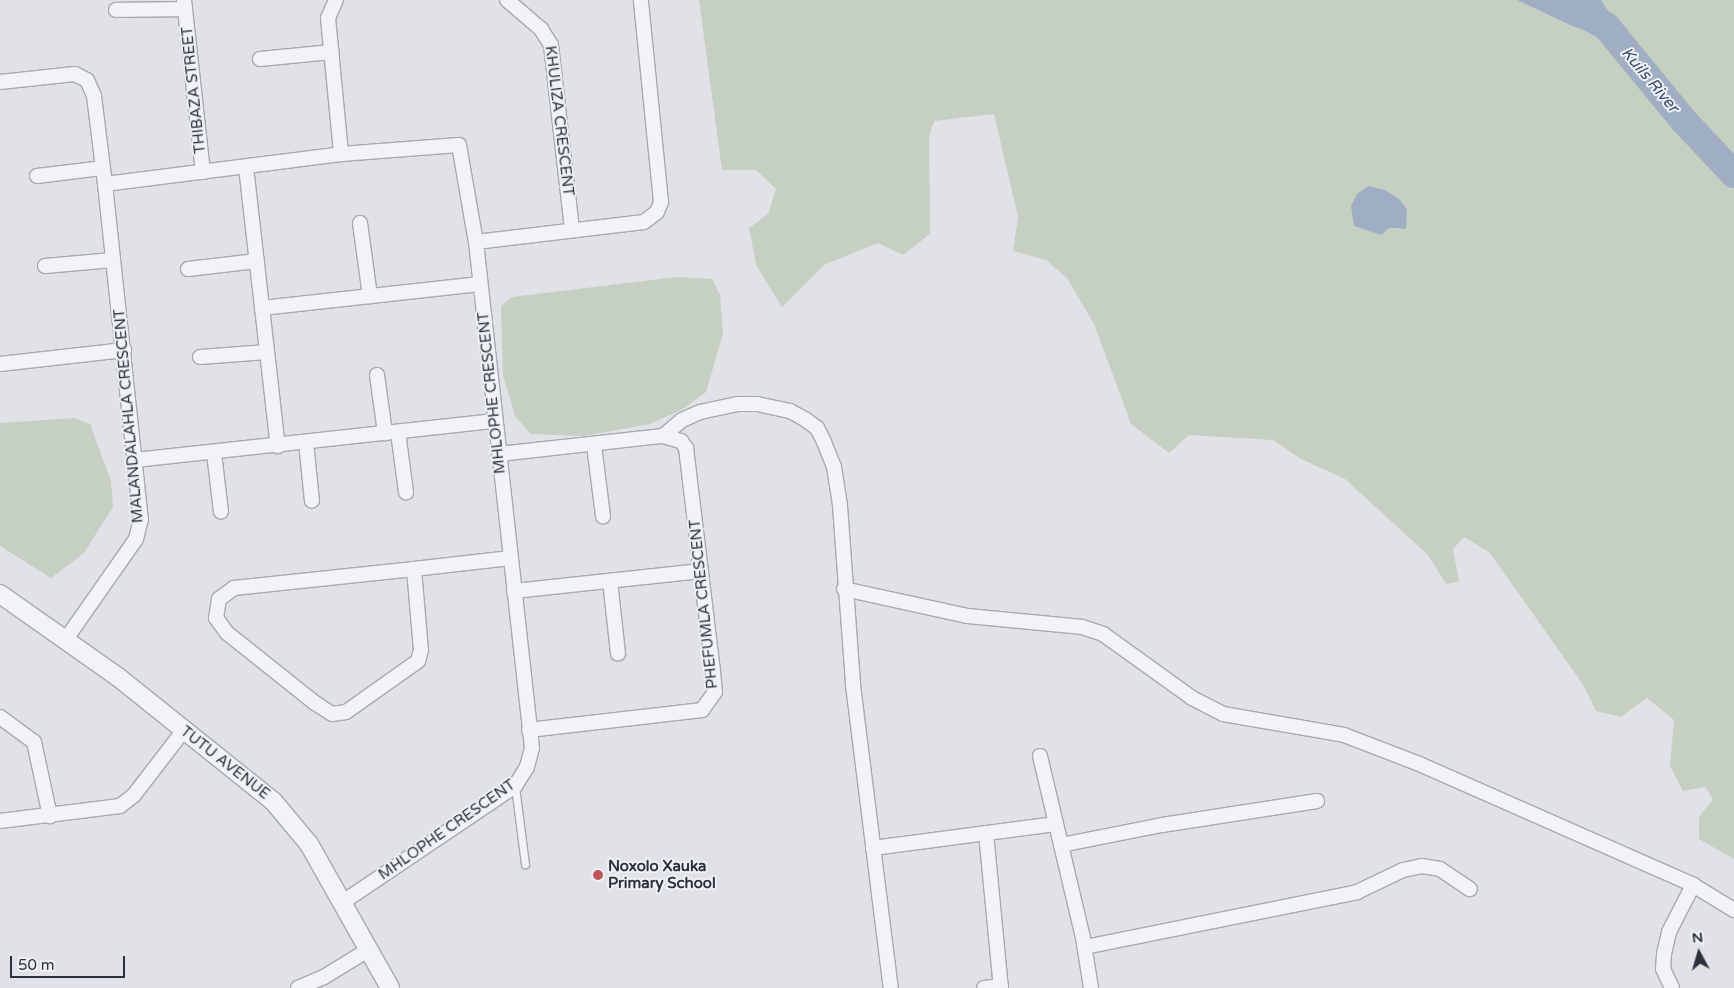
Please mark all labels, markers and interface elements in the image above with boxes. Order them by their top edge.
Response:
street label: THIBAZA STREET [178,26,210,154]
water label: Kuils River [1617,43,1683,117]
street label: KHULIZA CRESCENT [541,45,577,197]
street label: MALANDALAHLA CRESCENT [111,308,147,524]
street label: MHLOPHE CRESCENT [475,311,509,475]
street label: PHEFUMLA CRESCENT [686,518,722,690]
street label: TUTU AVENUE [177,723,273,803]
street label: MHLOPHE CRESCENT [375,776,519,884]
place label: Noxolo Xauka Primary School [608,857,716,892]
marker: Noxolo Xauka Primary School [592,869,604,881]
north arrow [1674,928,1724,978]
text: N [1691,929,1704,947]
scale bar [12,946,128,978]
text: 50 m [18,956,55,974]

